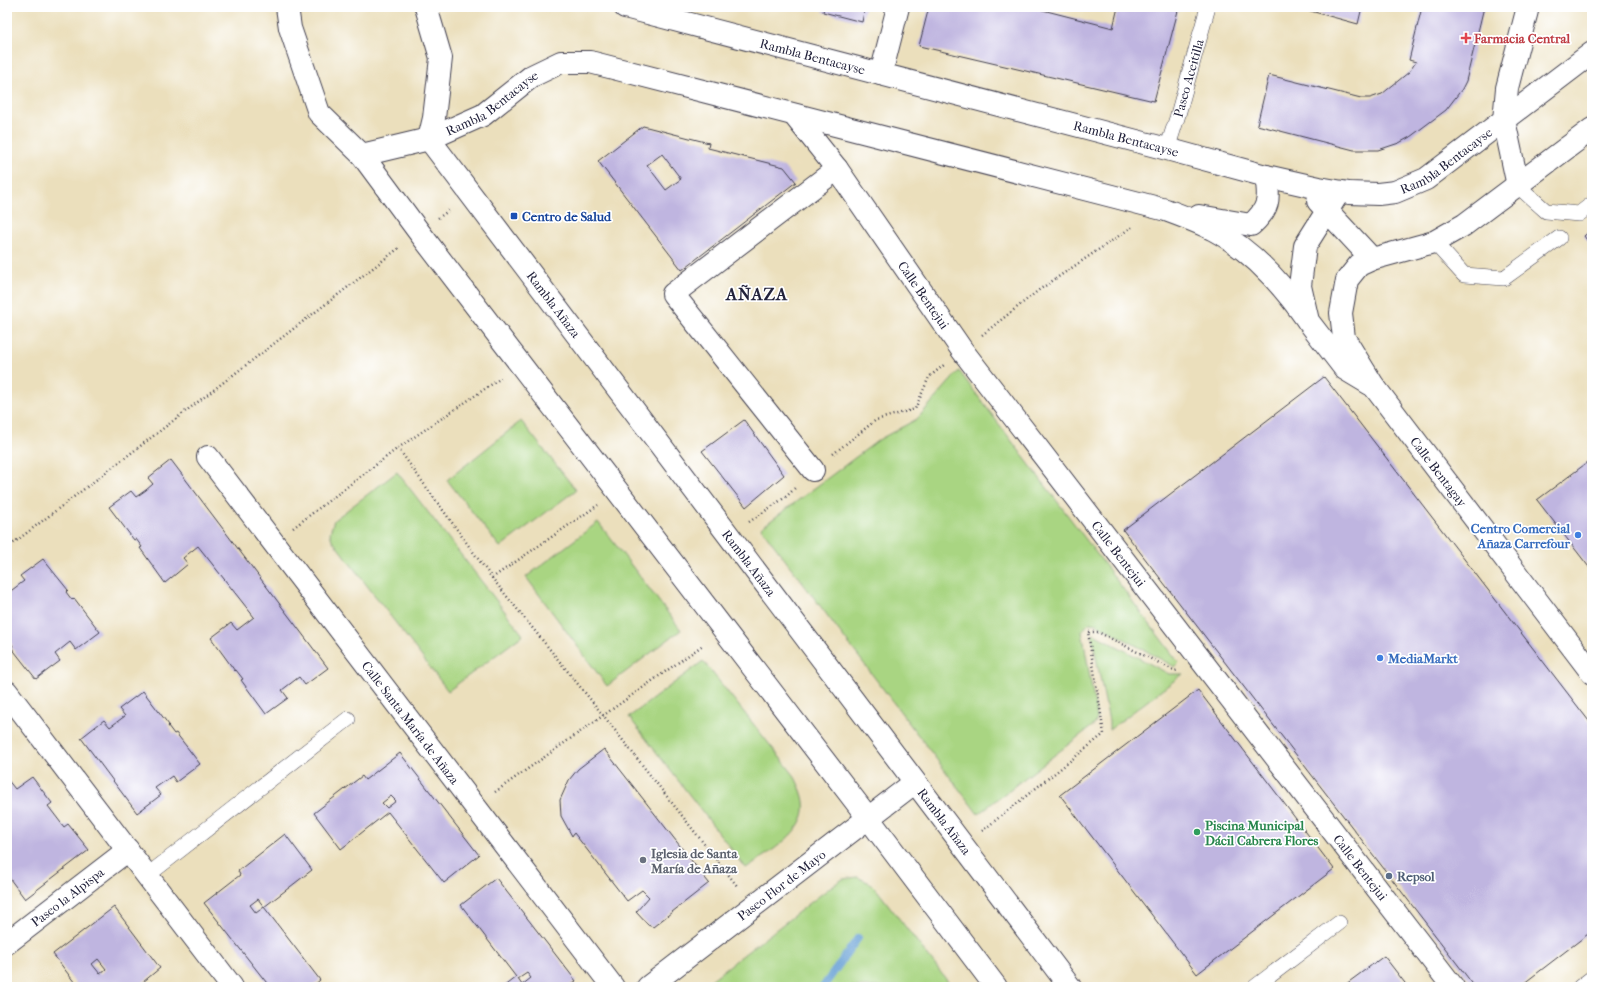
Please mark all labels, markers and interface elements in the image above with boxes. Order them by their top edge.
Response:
place label: Farmacia Central [1473,31,1570,46]
marker: Farmacia Central [1461,33,1471,43]
street label: Rambla Bentacayse [758,36,867,78]
street label: Paseo Aceitilla [1171,37,1207,119]
street label: Rambla Bentacayse [443,67,541,139]
street label: Rambla Bentacayse [1072,118,1181,160]
street label: Rambla Bentacayse [1398,124,1496,197]
place label: Centro de Salud [522,209,612,224]
marker: Centro de Salud [509,211,519,221]
street label: Calle Bentejui [895,258,952,332]
street label: Rambla Añaza [524,268,584,341]
district label: AÑAZA [725,284,788,304]
street label: Calle Bentagay [1407,434,1470,511]
street label: Calle Bentejui [1088,518,1149,590]
place label: Centro Comercial Añaza Carrefour [1471,521,1570,551]
street label: Rambla Añaza [719,527,779,600]
marker: Centro Comercial Añaza Carrefour [1573,530,1583,540]
place label: MediaMarkt [1387,651,1458,666]
marker: MediaMarkt [1375,653,1385,663]
street label: Calle Santa María de Añaza [359,658,463,788]
street label: Rambla Añaza [914,785,975,858]
place label: Piscina Municipal Dácil Cabrera Flores [1205,818,1319,848]
marker: Piscina Municipal Dácil Cabrera Flores [1192,827,1202,837]
street label: Calle Bentejui [1330,832,1390,904]
place label: Iglesia de Santa María de Añaza [650,846,738,876]
street label: Paseo Flor de Mayo [735,846,829,924]
marker: Iglesia de Santa María de Añaza [638,855,648,865]
street label: Paseo la Alpispa [28,864,108,930]
place label: Repsol [1397,869,1435,885]
marker: Repsol [1384,871,1394,881]

